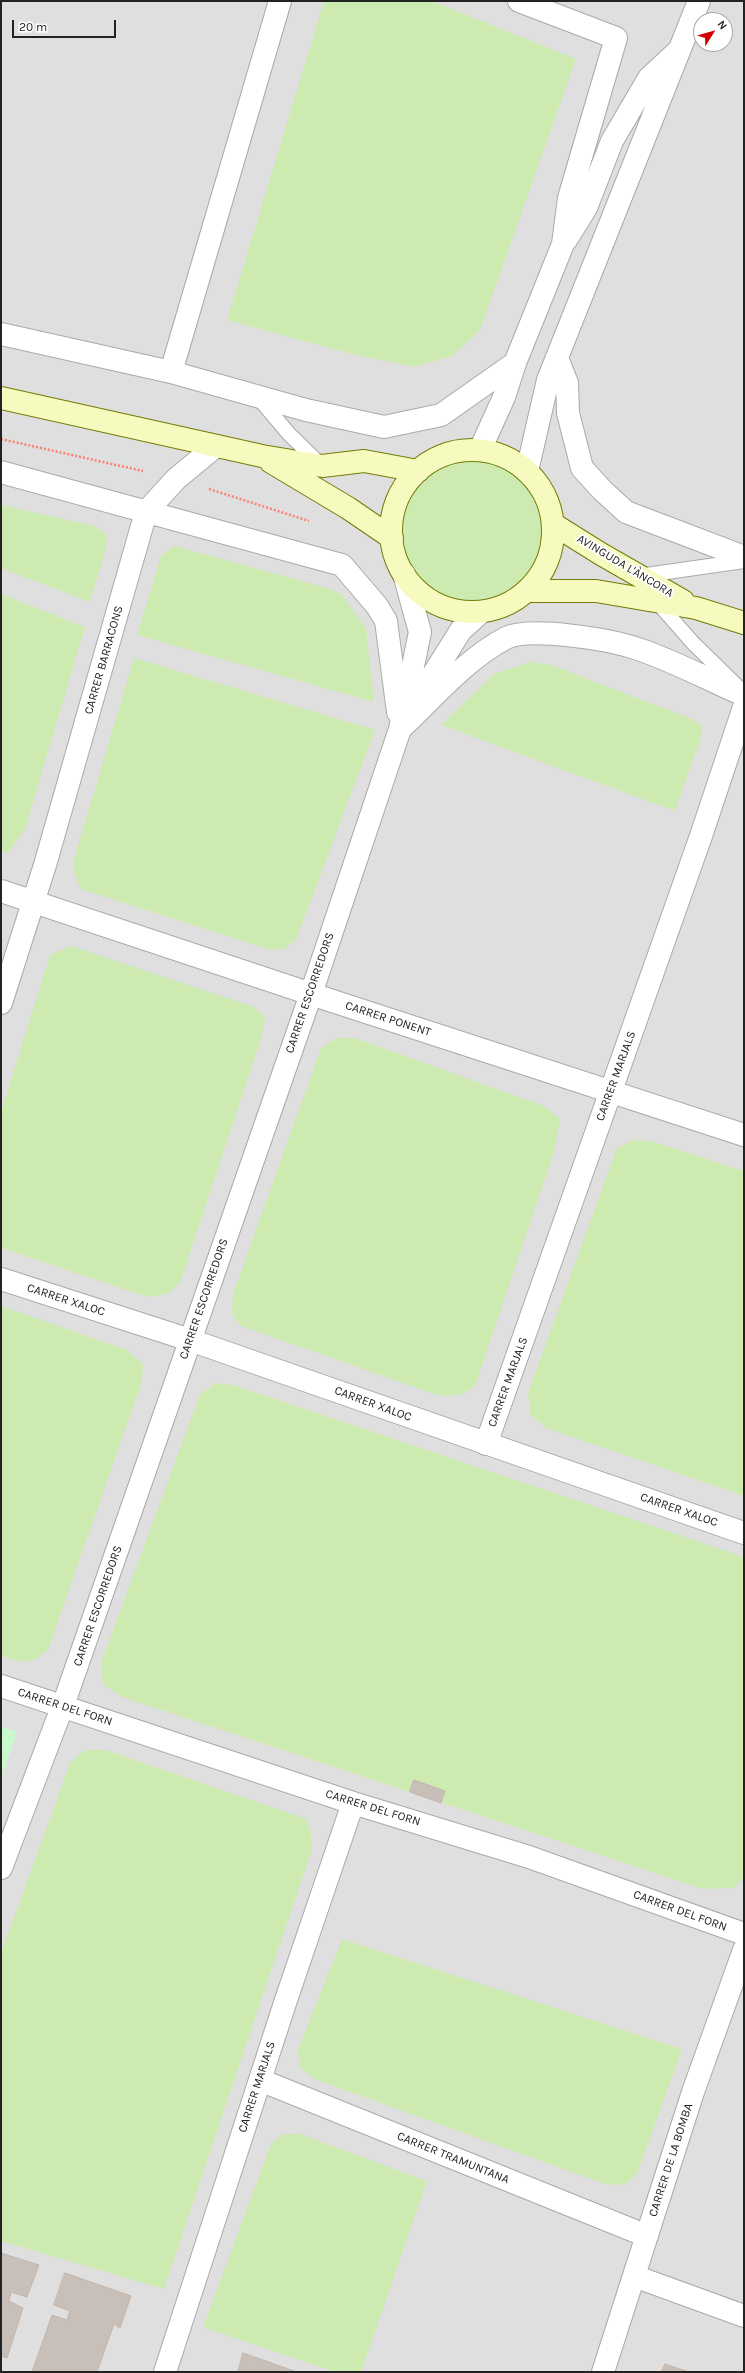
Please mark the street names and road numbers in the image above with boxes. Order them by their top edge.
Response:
street label: AVINGUDA L'ÀNCORA [574,532,676,600]
street label: CARRER BARRACONS [82,604,126,716]
street label: CARRER ESCORREDORS [283,931,337,1055]
street label: CARRER PONENT [343,998,433,1040]
street label: CARRER MARJALS [593,1029,639,1123]
street label: CARRER ESCORREDORS [177,1237,231,1361]
street label: CARRER XALOC [25,1281,107,1319]
street label: CARRER MARJALS [485,1335,531,1429]
street label: CARRER XALOC [332,1383,414,1425]
street label: CARRER XALOC [638,1490,720,1530]
street label: CARRER ESCORREDORS [71,1544,125,1668]
street label: CARRER DEL FORN [16,1685,114,1729]
street label: CARRER DEL FORN [324,1787,422,1829]
street label: CARRER DEL FORN [631,1887,729,1935]
street label: CARRER MARJALS [235,2040,279,2134]
street label: CARRER DE LA BOMBA [646,2101,696,2219]
street label: CARRER TRAMUNTANA [395,2129,511,2187]

